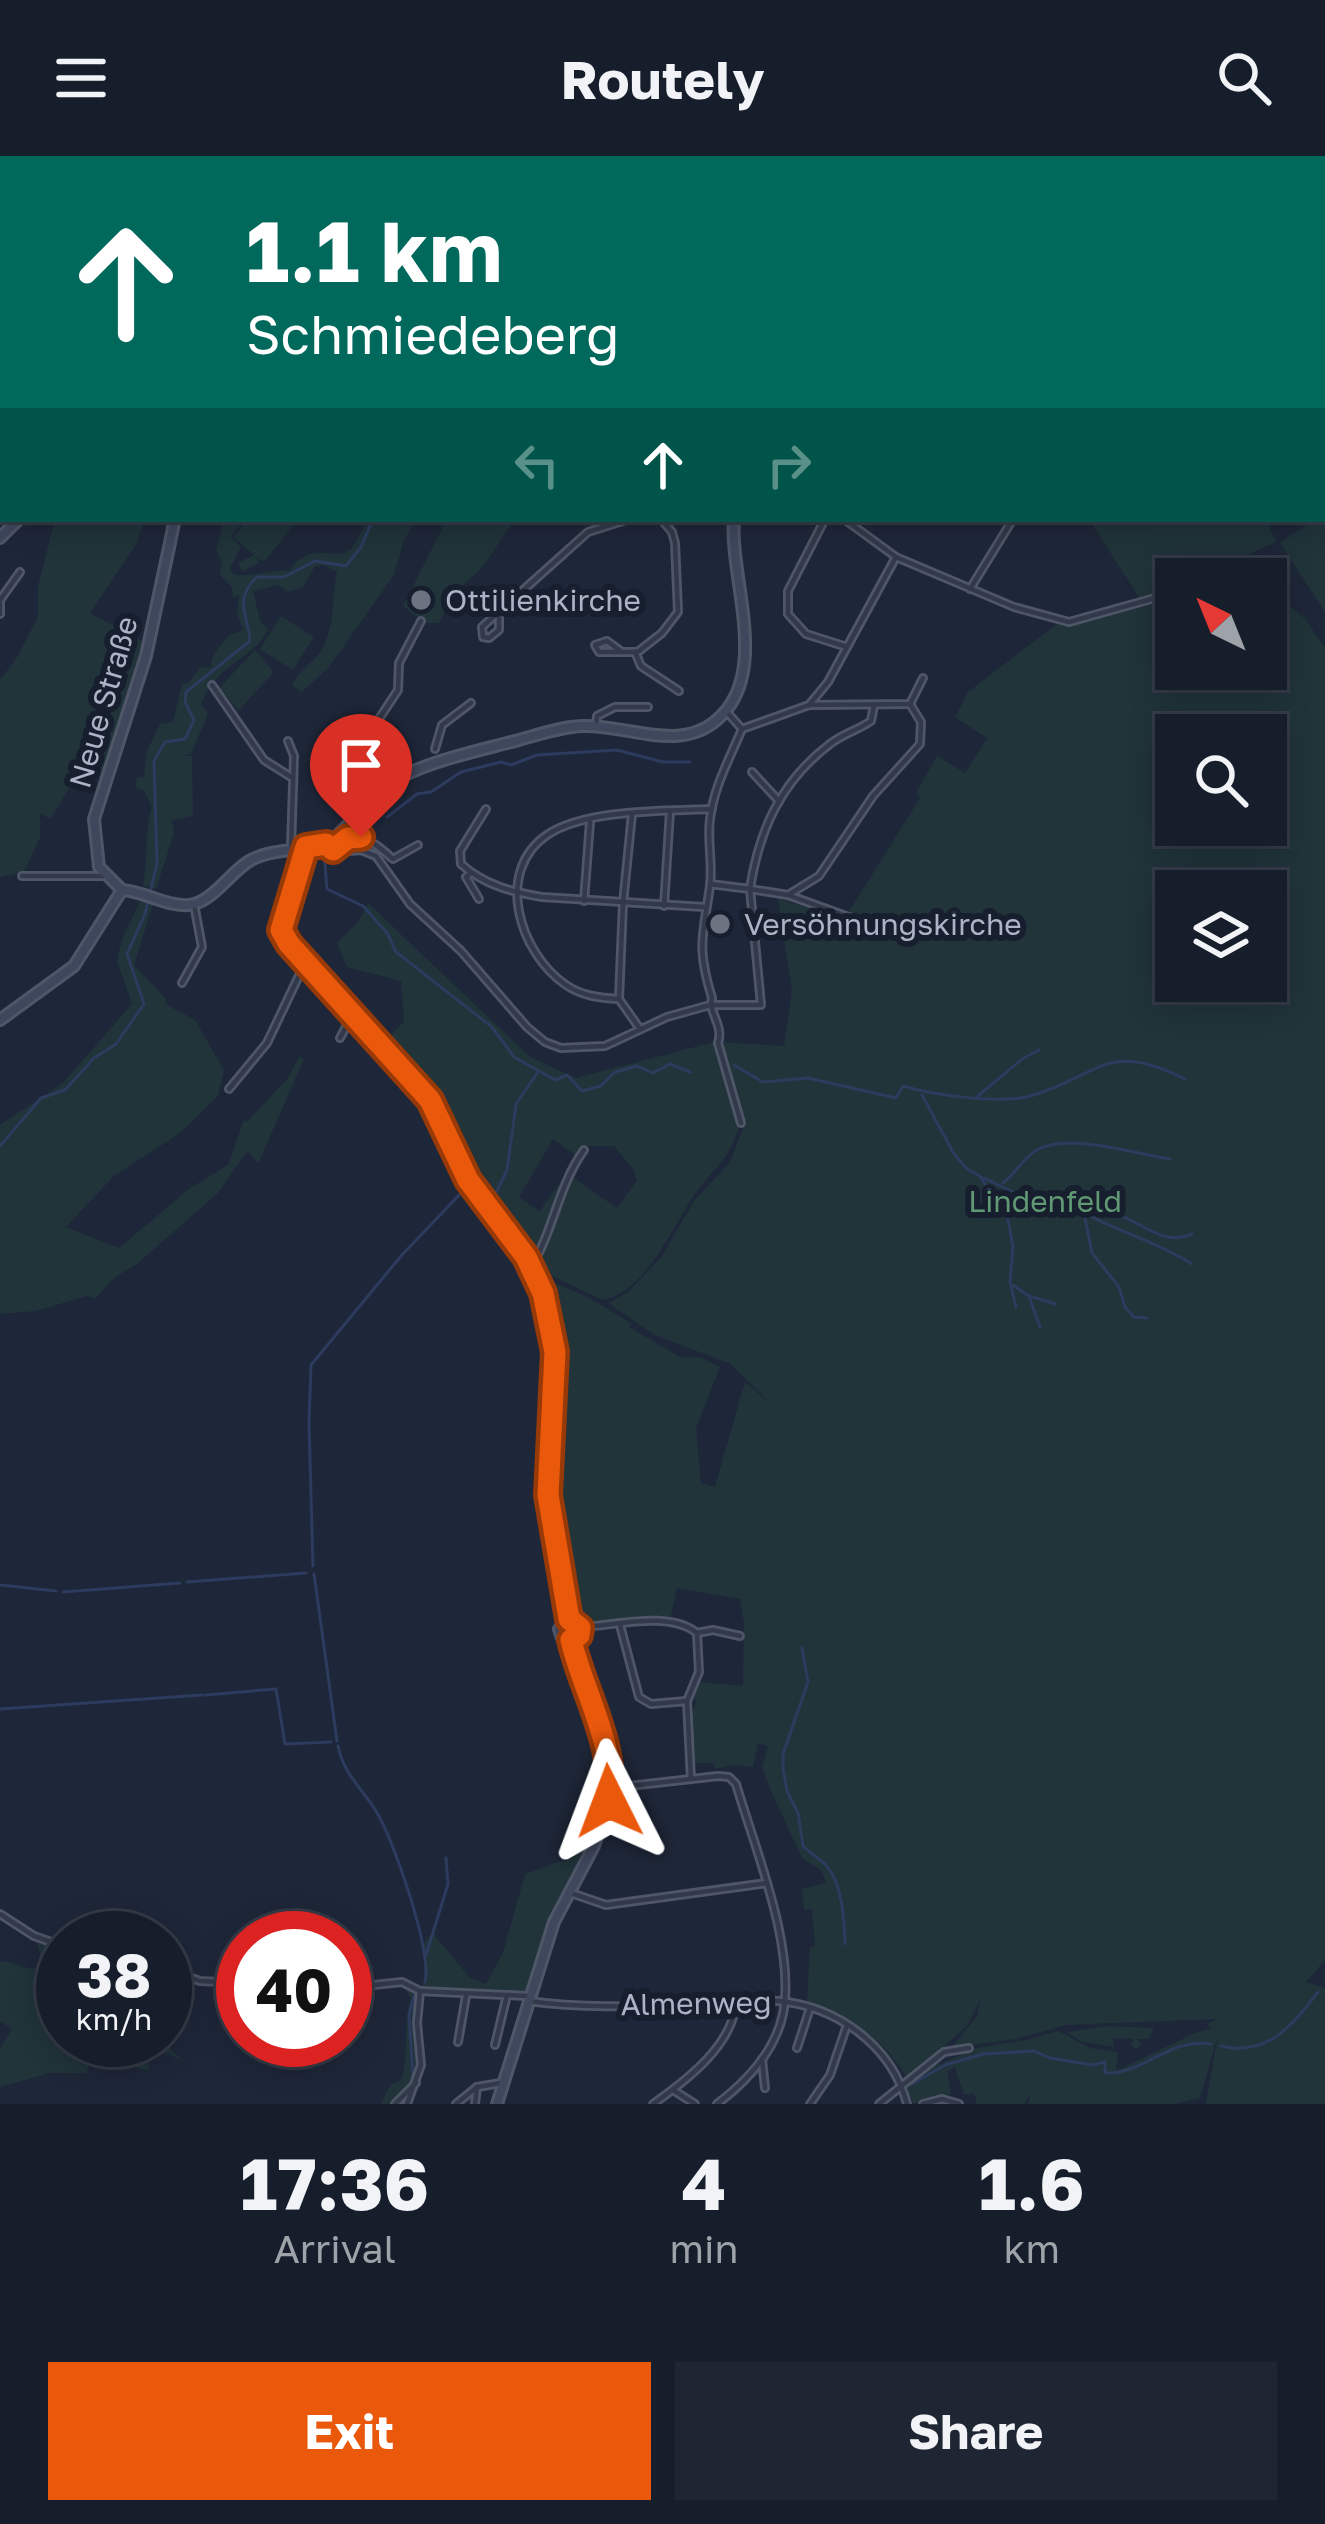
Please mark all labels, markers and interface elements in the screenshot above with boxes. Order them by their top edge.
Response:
icon: menu [48,45,114,111]
icon: search [1211,45,1277,111]
text: Routely [560,46,765,111]
text: 1.1 km [246,200,503,300]
icon: ahead [48,204,204,360]
text: Schmiedeberg [246,301,620,366]
icon: left [504,432,570,498]
icon: ahead [630,432,696,498]
icon: right [756,432,822,498]
north arrow [1155,558,1287,690]
map controls [1155,558,1287,1002]
place label: Ottilienkirche [445,582,641,618]
marker: Ottilienkirche [408,587,434,613]
street label: Neue Straße [61,612,145,792]
pin [310,714,412,837]
button: search [1155,714,1287,846]
icon: arrive [328,732,394,798]
button: layers [1155,870,1287,1002]
place label: Versöhnungskirche [744,906,1022,942]
marker: Versöhnungskirche [707,911,733,937]
park label: Lindenfeld [968,1183,1122,1219]
position arrow [546,1738,672,1864]
speed limit sign: 40 [216,1911,372,2067]
text: 38 [76,1938,151,2010]
street label: Almenweg [620,1984,772,2022]
text: km/h [76,2001,152,2037]
text: 17:36 [240,2139,429,2226]
text: 4 [682,2139,727,2226]
text: 1.6 [979,2139,1085,2226]
text: Arrival [274,2225,396,2272]
text: min [670,2225,739,2272]
text: km [1004,2225,1060,2272]
button: Exit [48,2362,651,2500]
button: Share [675,2362,1277,2500]

